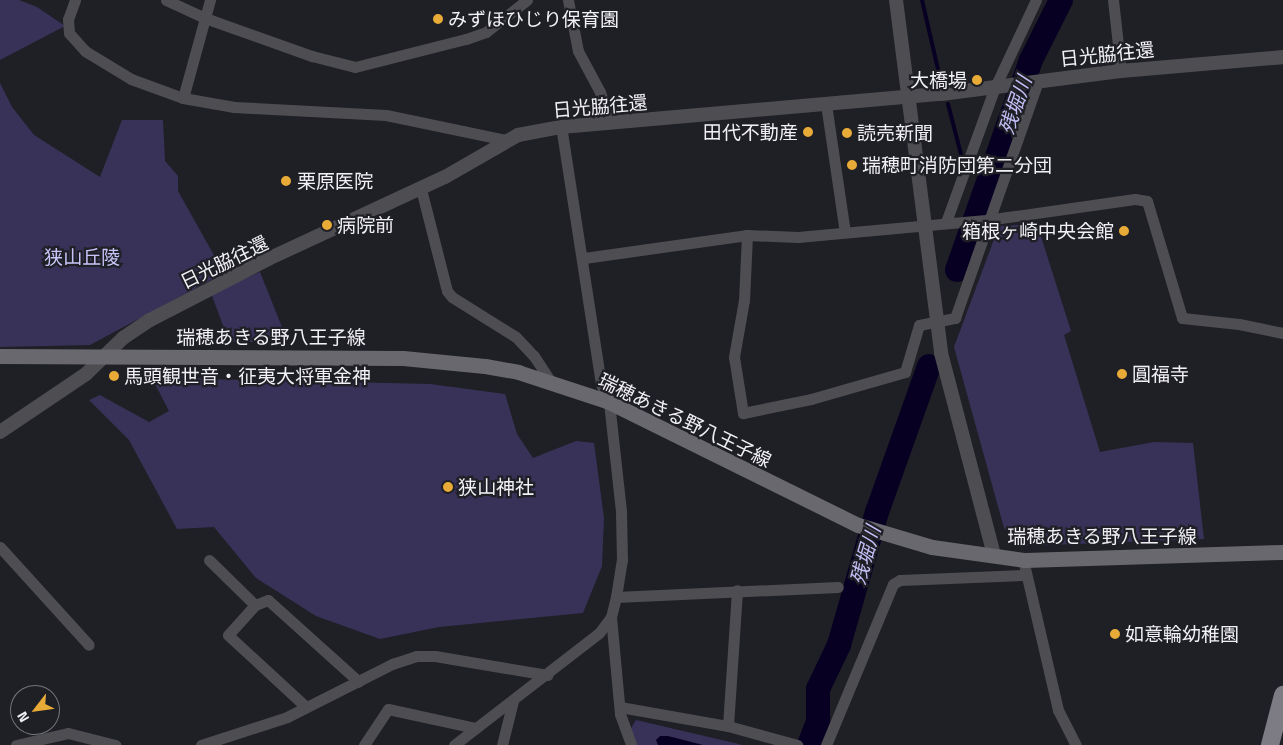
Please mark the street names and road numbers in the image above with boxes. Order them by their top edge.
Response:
street label: 日光脇往還 [1059,38,1155,70]
street label: 日光脇往還 [552,91,648,121]
street label: 日光脇往還 [176,231,272,293]
street label: 瑞穂あきる野八王子線 [176,326,366,348]
street label: 瑞穂あきる野八王子線 [595,368,775,472]
street label: 瑞穂あきる野八王子線 [1007,525,1197,547]

